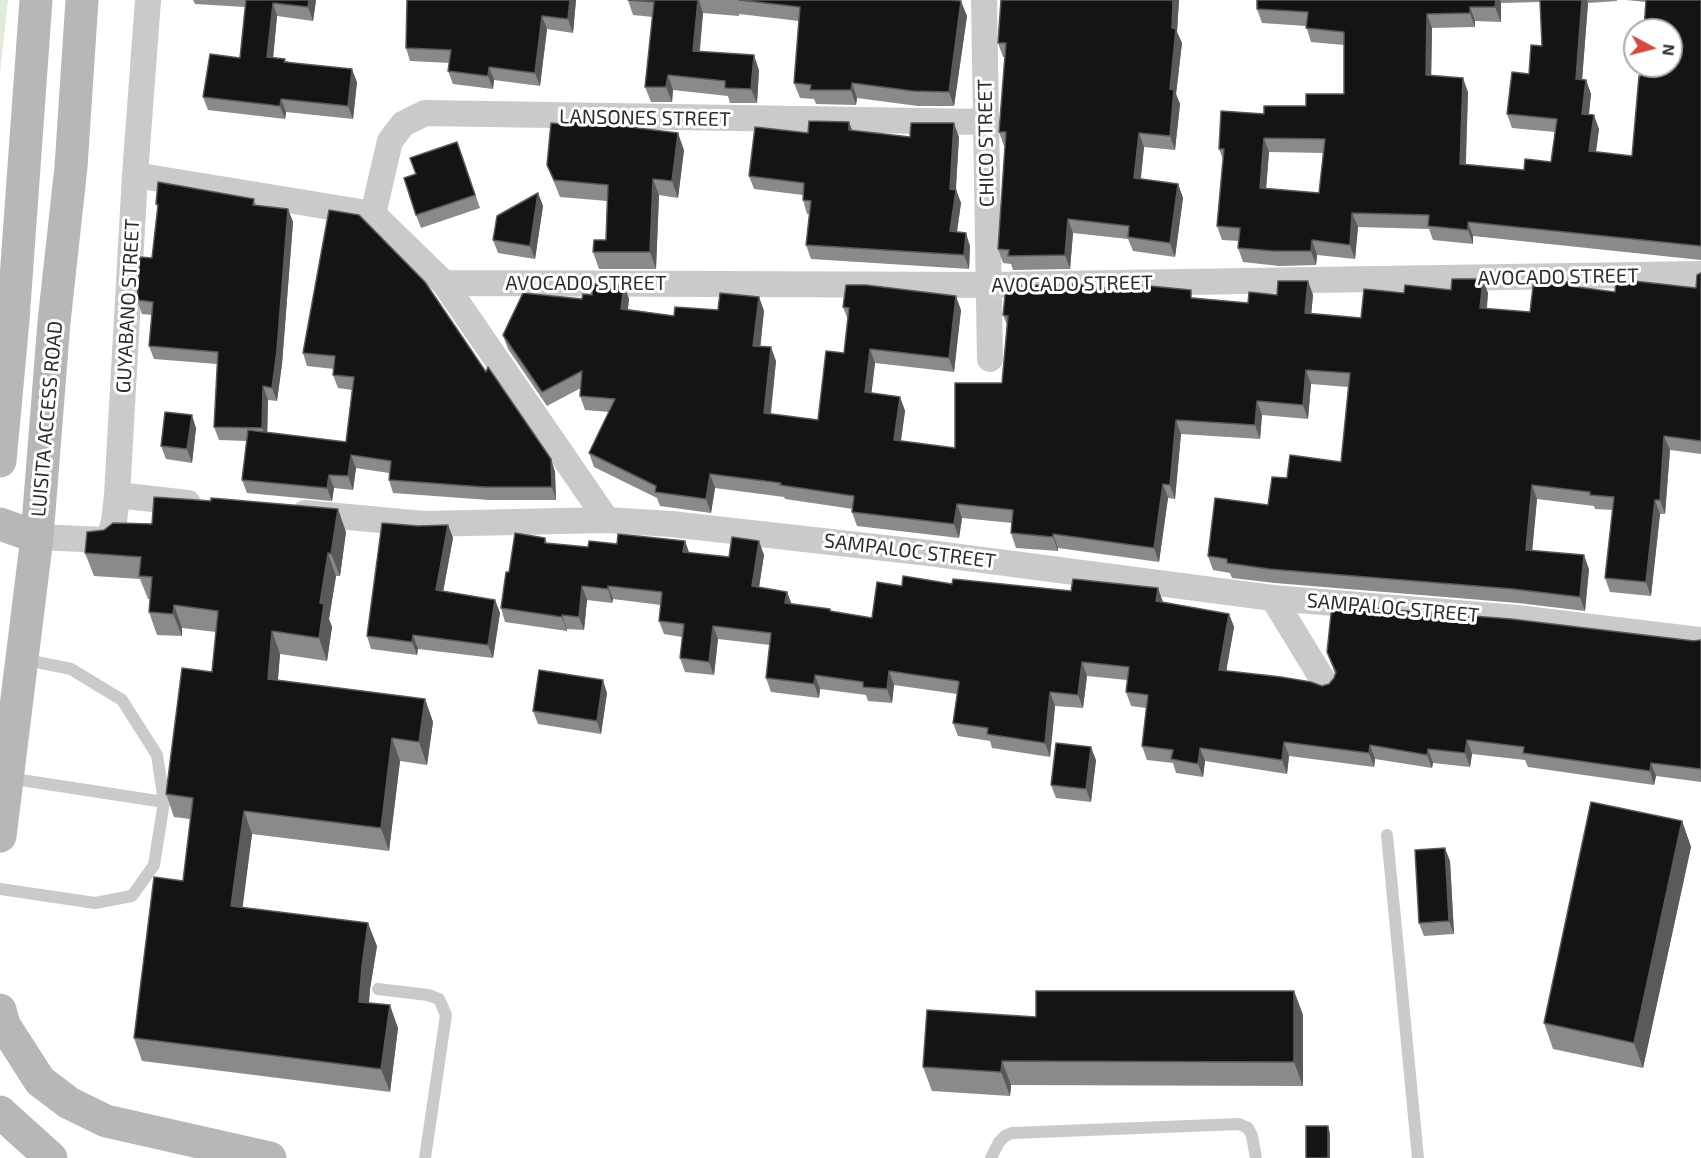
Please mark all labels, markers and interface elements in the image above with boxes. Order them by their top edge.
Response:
north arrow [1623,18,1683,78]
text: N [1659,43,1680,57]
street label: CHICO STREET [973,79,999,207]
street label: LANSONES STREET [559,105,731,131]
street label: GUYABANO STREET [111,218,145,394]
street label: AVOCADO STREET [1477,264,1639,290]
street label: AVOCADO STREET [505,271,667,295]
street label: AVOCADO STREET [991,271,1153,297]
street label: LUISITA ACCESS ROAD [26,320,68,518]
street label: SAMPALOC STREET [823,529,997,573]
street label: SAMPALOC STREET [1306,589,1480,627]

